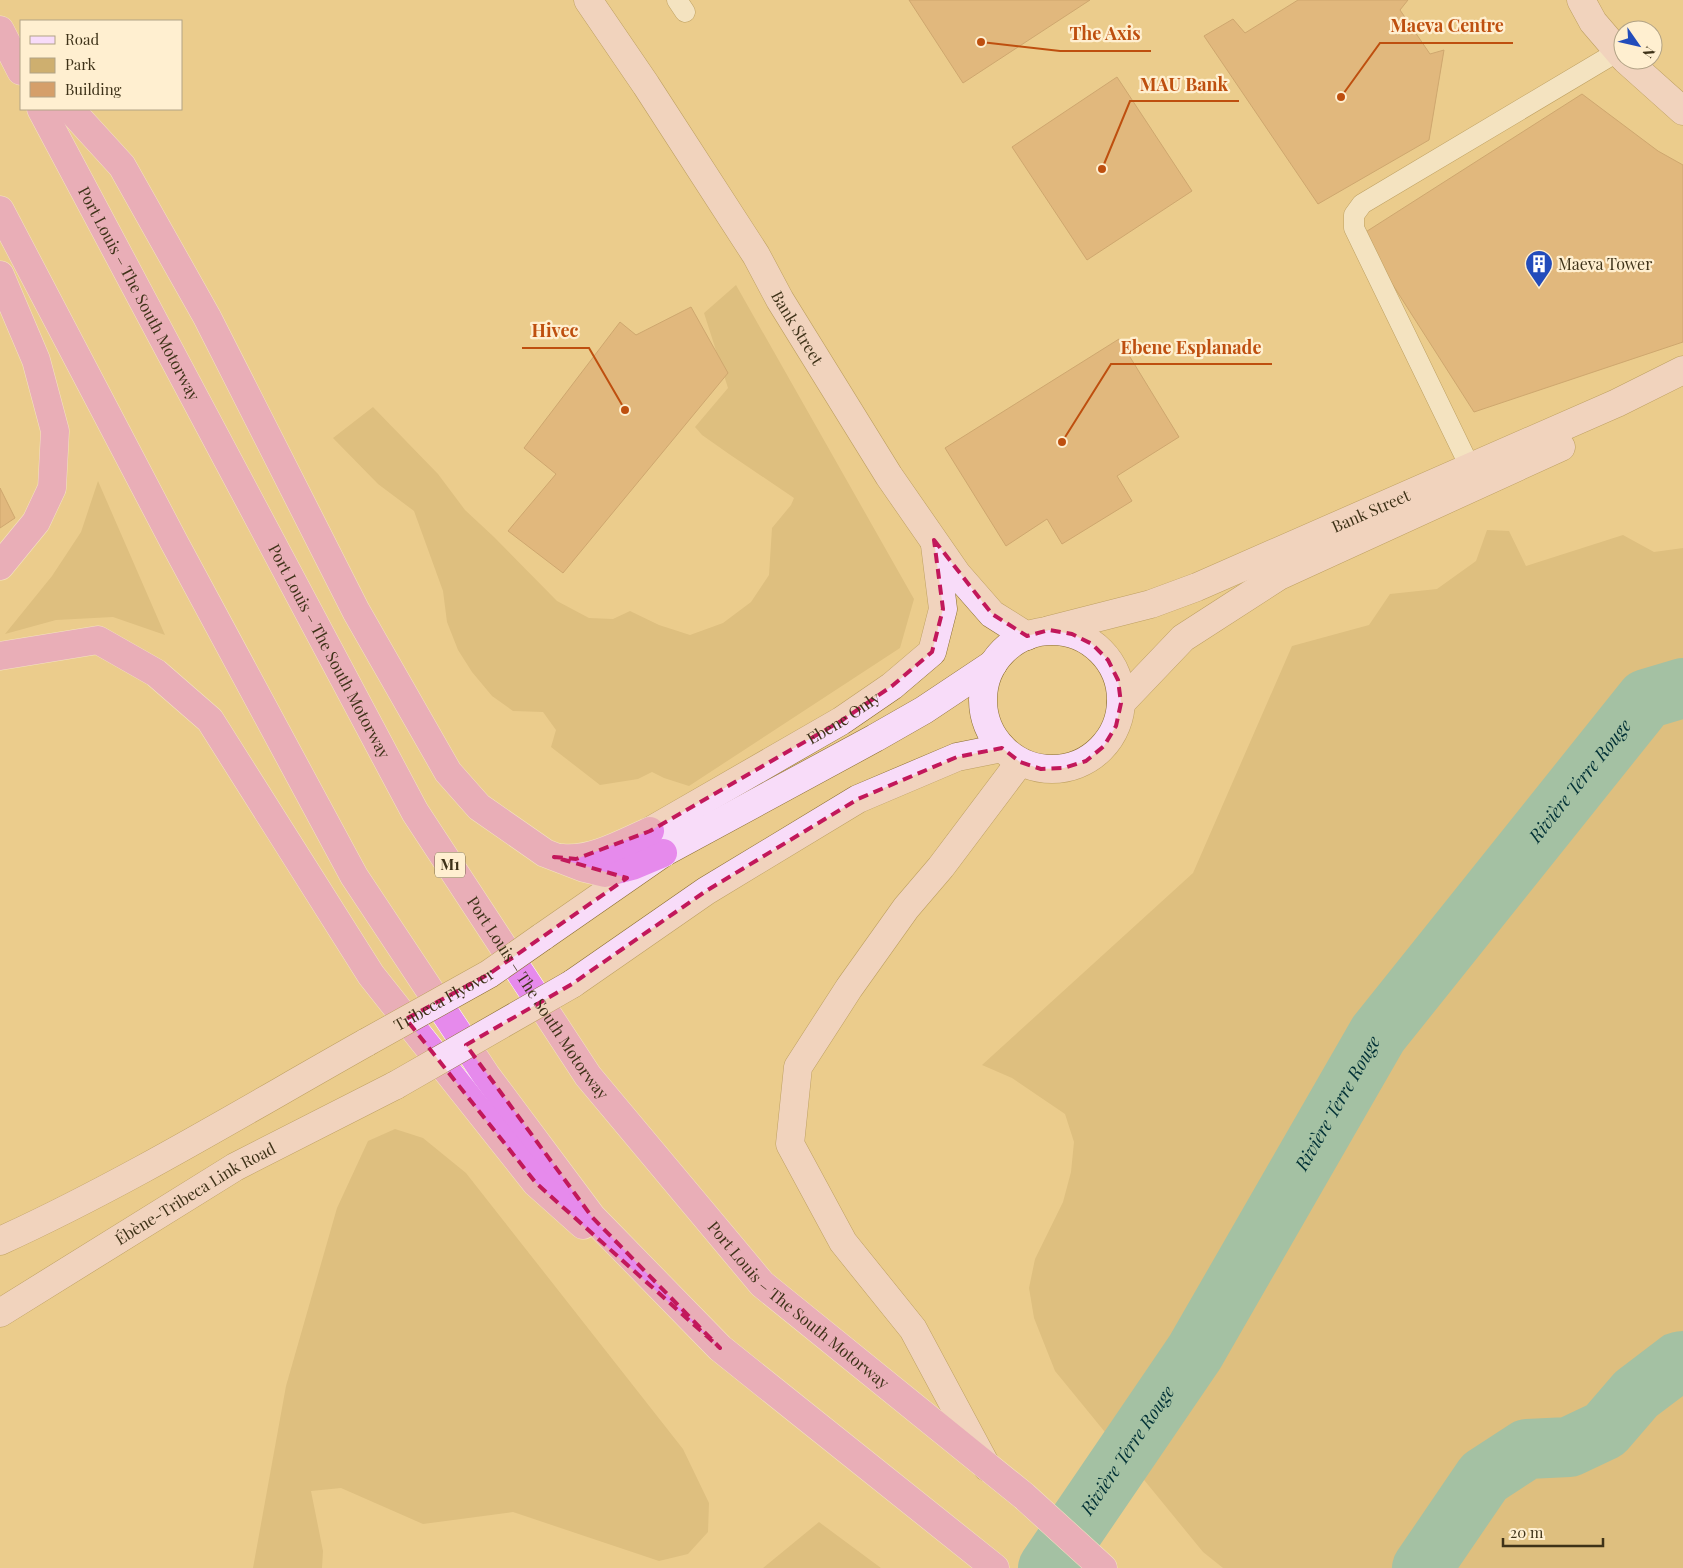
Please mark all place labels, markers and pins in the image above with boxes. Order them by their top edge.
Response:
callout: Maeva Centre [1380,10,1513,43]
callout: The Axis [1060,18,1151,51]
callout: MAU Bank [1130,68,1239,101]
building icon: Maeva Tower [1524,249,1554,288]
place label: Maeva Tower [1558,253,1652,274]
callout: Hivec [522,315,589,348]
callout: Ebene Esplanade [1111,331,1272,364]

